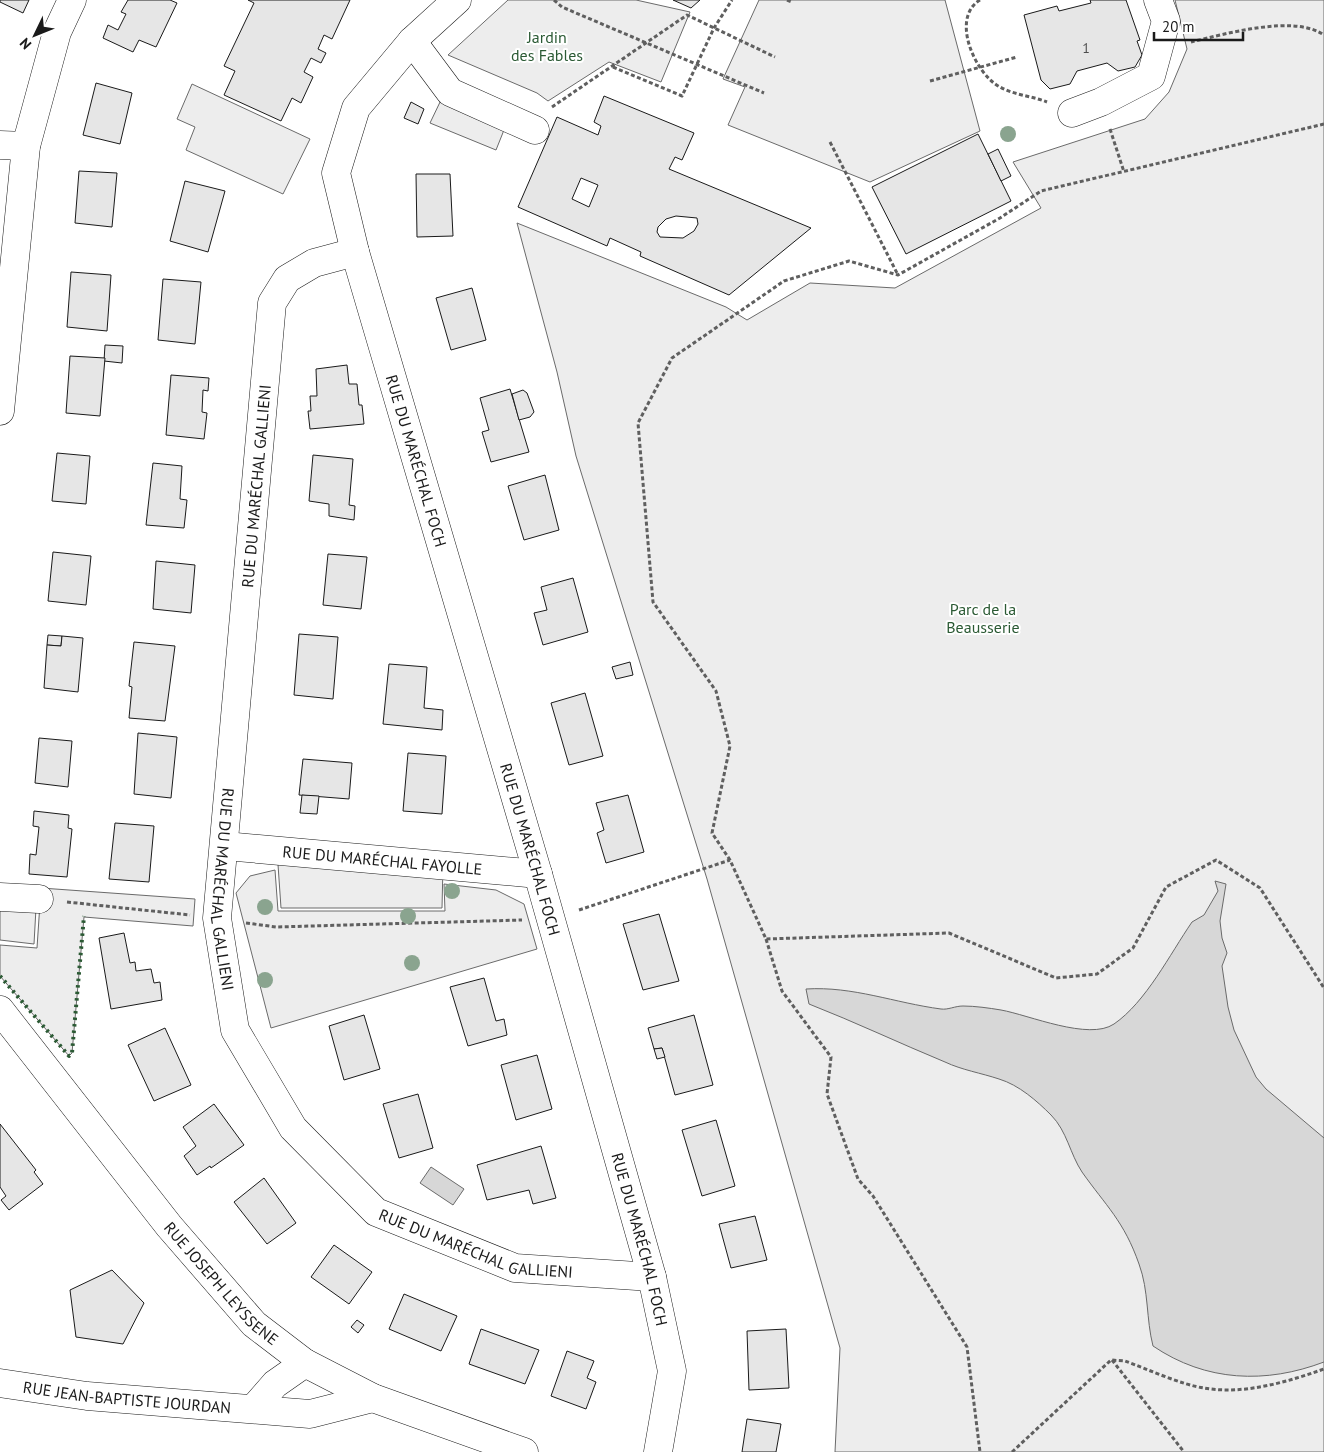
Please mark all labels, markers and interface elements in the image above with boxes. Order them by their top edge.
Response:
north arrow [10,10,60,60]
scale bar [1154,10,1243,42]
text: 20 m [1162,17,1195,36]
park label: Jardin des Fables [511,27,583,65]
text: N [16,34,35,53]
house number: 1 [1082,39,1090,57]
street label: RUE DU MARÉCHAL FOCH [382,372,451,549]
street label: RUE DU MARÉCHAL GALLIENI [237,384,275,588]
park label: Parc de la Beausserie [946,599,1020,637]
street label: RUE DU MARÉCHAL FOCH [496,761,565,938]
street label: RUE DU MARÉCHAL GALLIENI [207,787,239,992]
street label: RUE DU MARÉCHAL FAYOLLE [282,841,483,879]
street label: RUE DU MARÉCHAL FOCH [607,1150,672,1328]
street label: RUE DU MARÉCHAL GALLIENI [376,1204,574,1282]
street label: RUE JOSEPH LEYSSENE [160,1218,282,1349]
street label: RUE JEAN-BAPTISTE JOURDAN [22,1377,232,1418]

